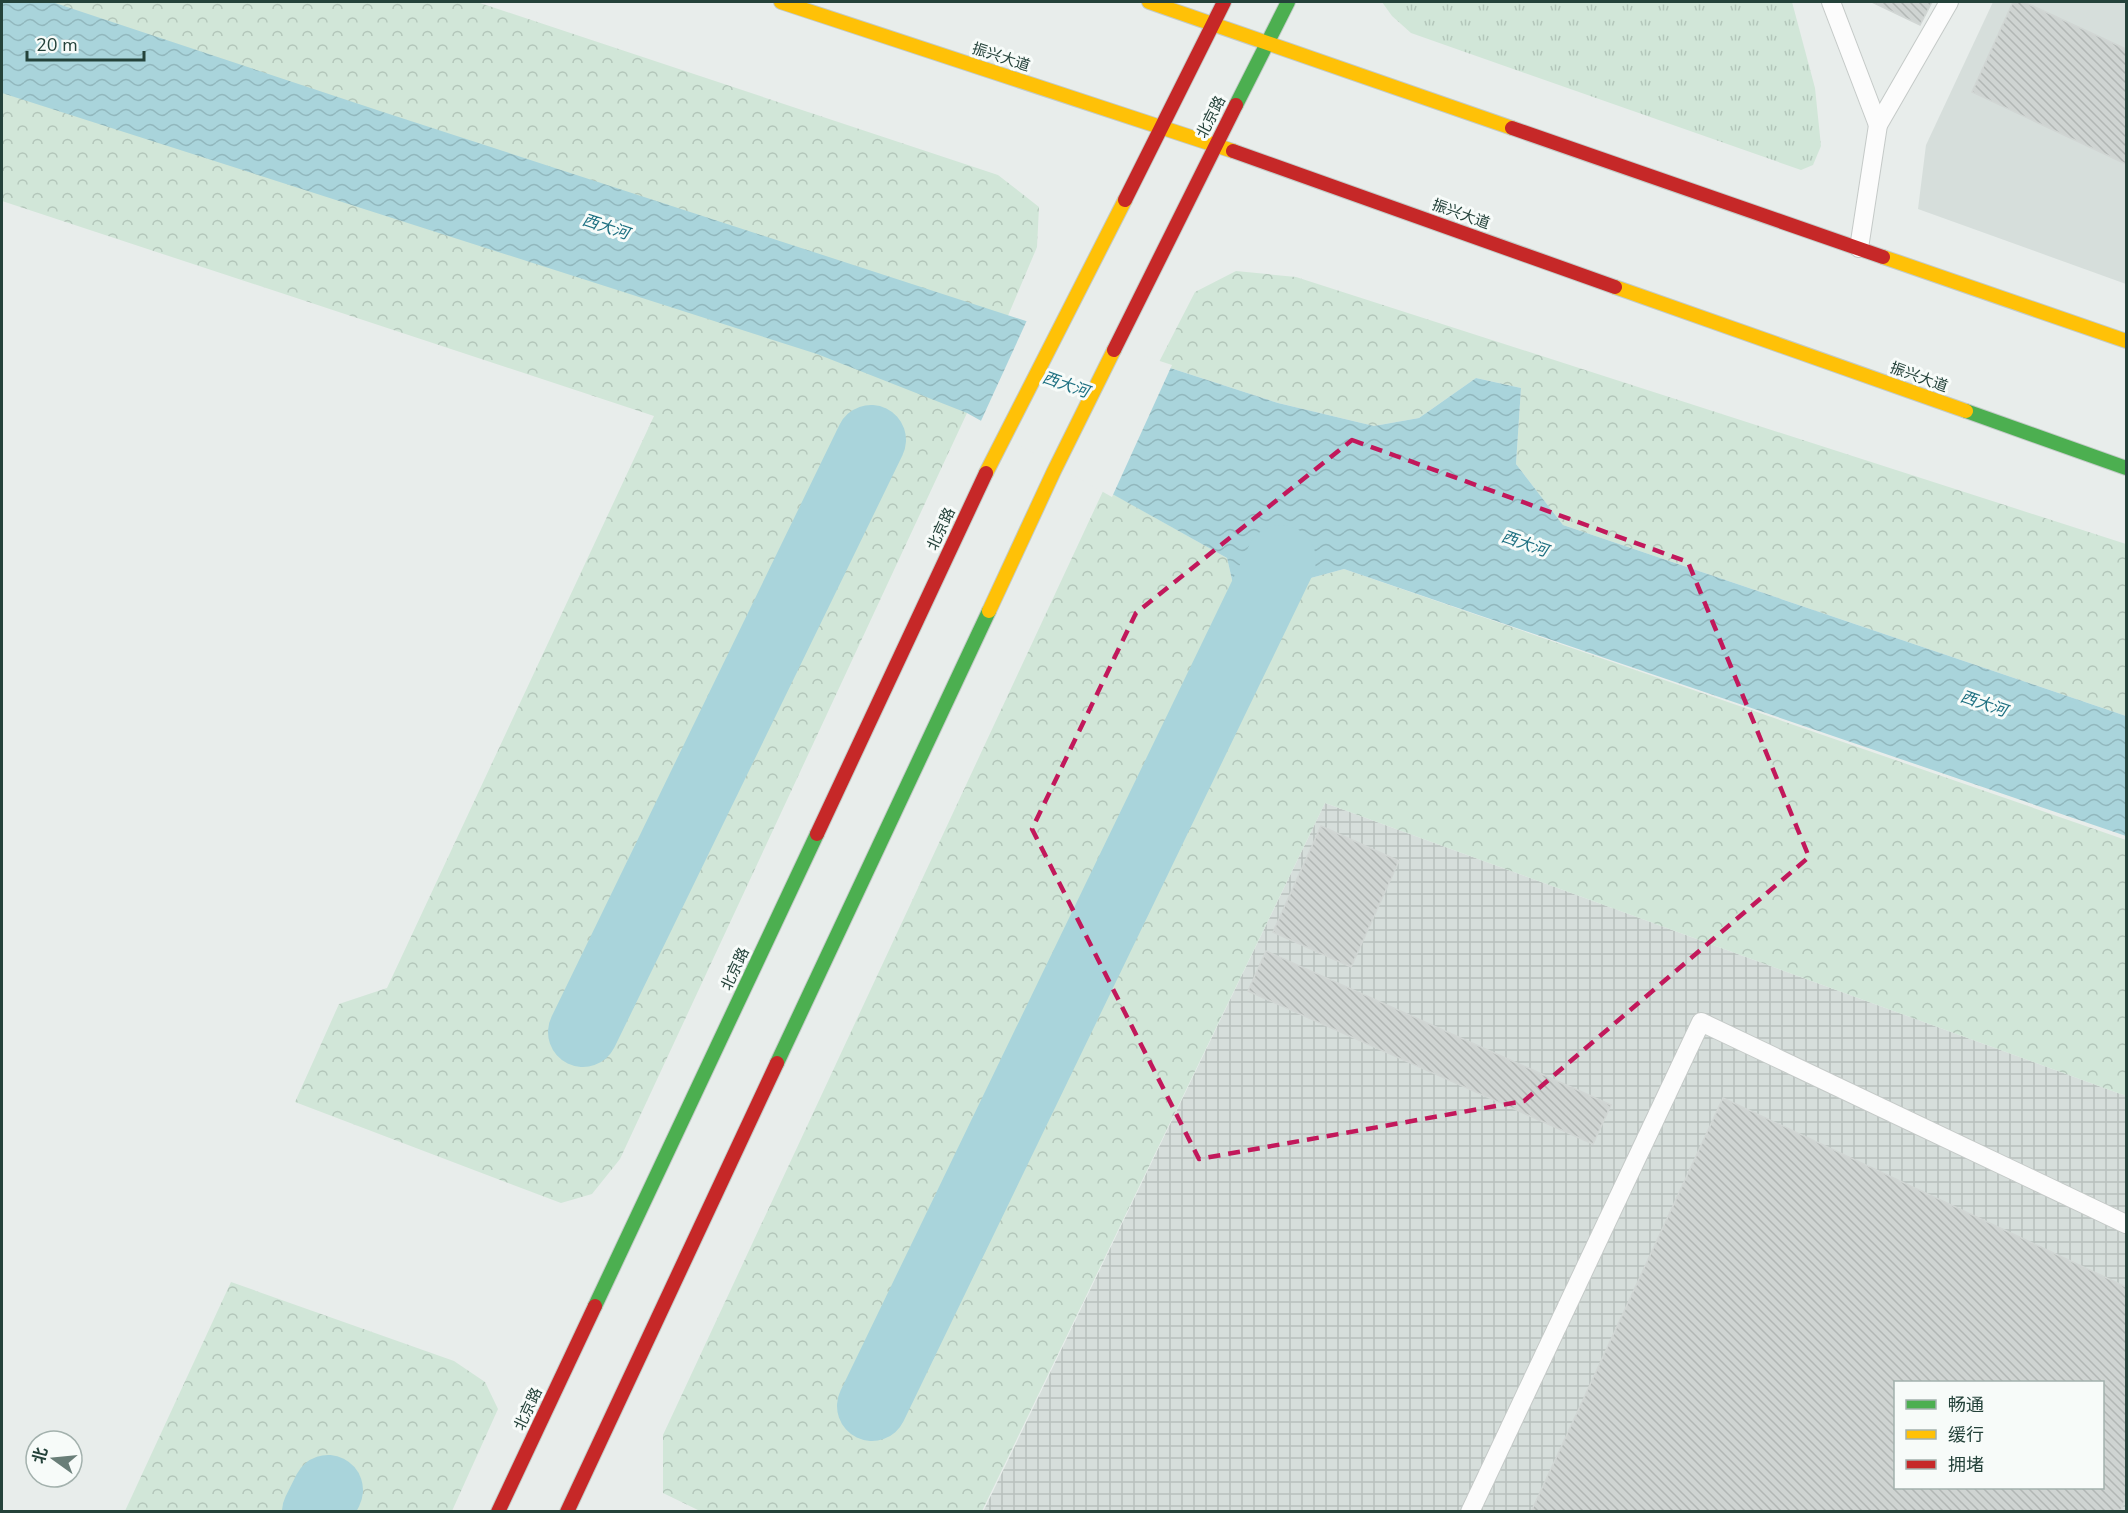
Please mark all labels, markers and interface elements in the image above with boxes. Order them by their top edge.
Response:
scale bar [27,24,144,62]
text: 20 m [36,33,78,57]
street label: 振兴大道 [969,38,1033,76]
street label: 北京路 [1192,92,1230,142]
street label: 振兴大道 [1429,194,1493,234]
water label: 西大河 [579,209,635,246]
street label: 振兴大道 [1887,357,1951,397]
water label: 西大河 [1039,367,1095,404]
street label: 北京路 [922,504,960,554]
water label: 西大河 [1498,526,1554,563]
water label: 西大河 [1957,686,2013,723]
street label: 北京路 [716,944,754,994]
legend [1894,1381,2104,1489]
street label: 北京路 [509,1384,547,1434]
text: 畅通 [1948,1393,1984,1417]
text: 缓行 [1948,1423,1984,1447]
north arrow [24,1429,84,1489]
text: 北 [28,1445,53,1466]
text: 拥堵 [1948,1453,1984,1477]

